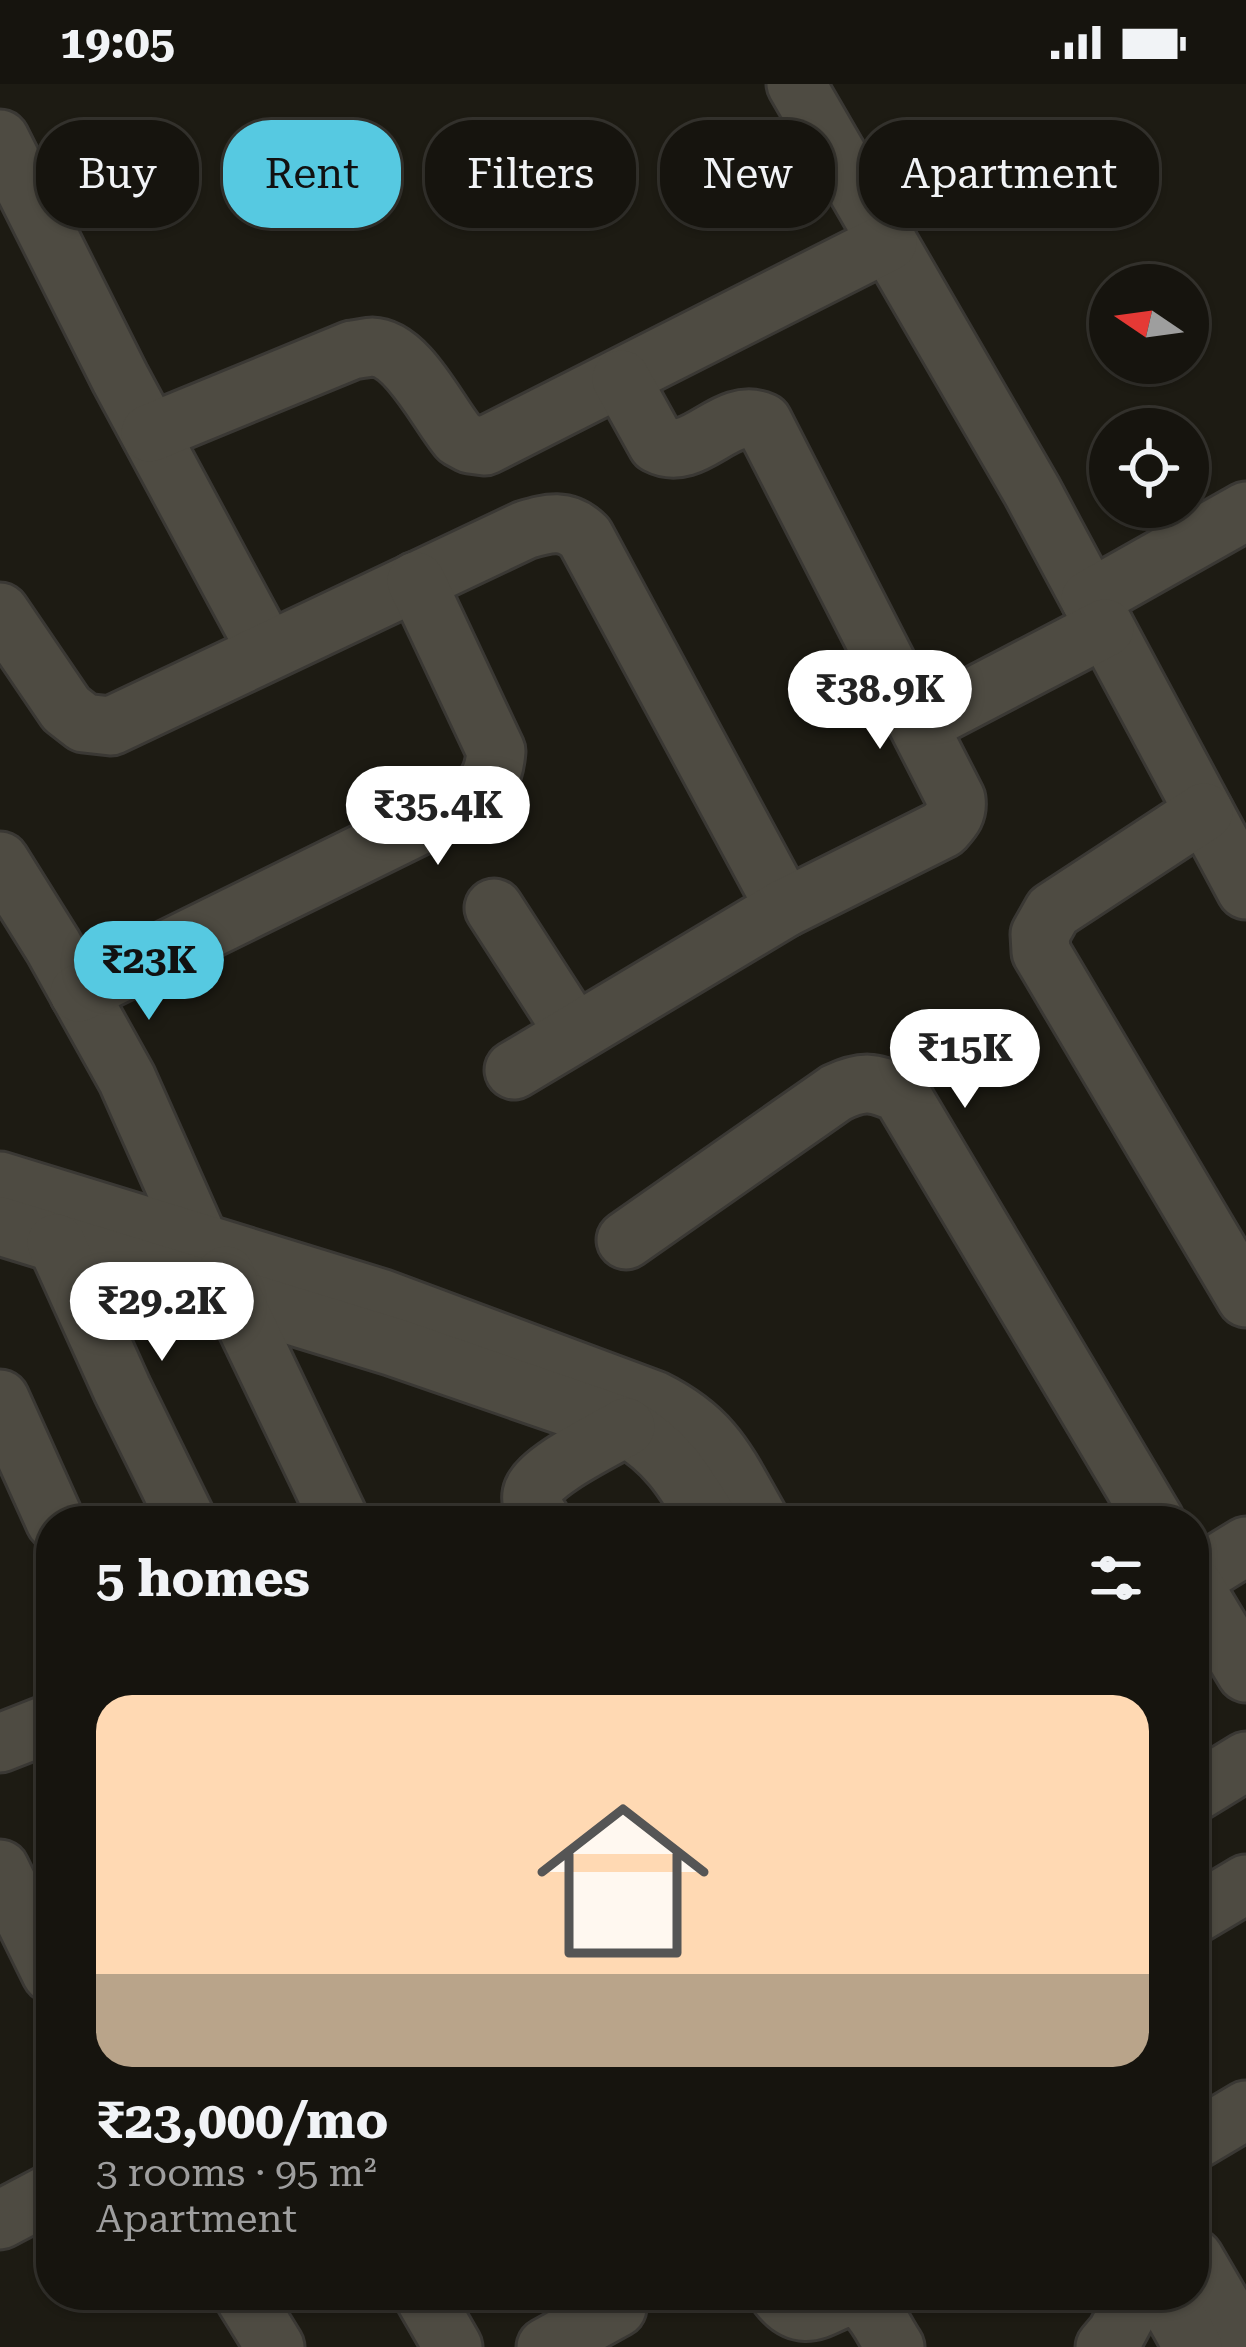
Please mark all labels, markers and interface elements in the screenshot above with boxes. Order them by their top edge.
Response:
text: 19:05 [60,16,175,69]
chip: Buy [36,120,199,228]
chip: Rent [223,120,401,228]
chip: Filters [425,120,636,228]
chip: New [660,120,835,228]
chip: Apartment [859,120,1159,228]
north arrow [1089,264,1209,384]
map controls [1089,264,1209,528]
button: locate [1089,408,1209,528]
pin: ₹38.9K [782,650,978,752]
text: ₹38.9K [815,666,945,712]
pin: ₹35.4K [340,766,536,868]
text: ₹35.4K [373,782,503,828]
pin: ₹23K [78,921,220,1023]
text: ₹23K [101,937,197,983]
pin: ₹15K [894,1009,1036,1111]
text: ₹15K [917,1025,1013,1071]
pin: ₹29.2K [64,1262,260,1364]
text: ₹29.2K [97,1278,227,1324]
icon: filters [1083,1545,1149,1611]
text: 5 homes [96,1549,310,1608]
icon: home [515,1773,731,1989]
text: ₹23,000/mo [96,2091,388,2150]
text: 3 rooms · 95 m² [96,2150,377,2196]
text: Apartment [96,2196,297,2242]

